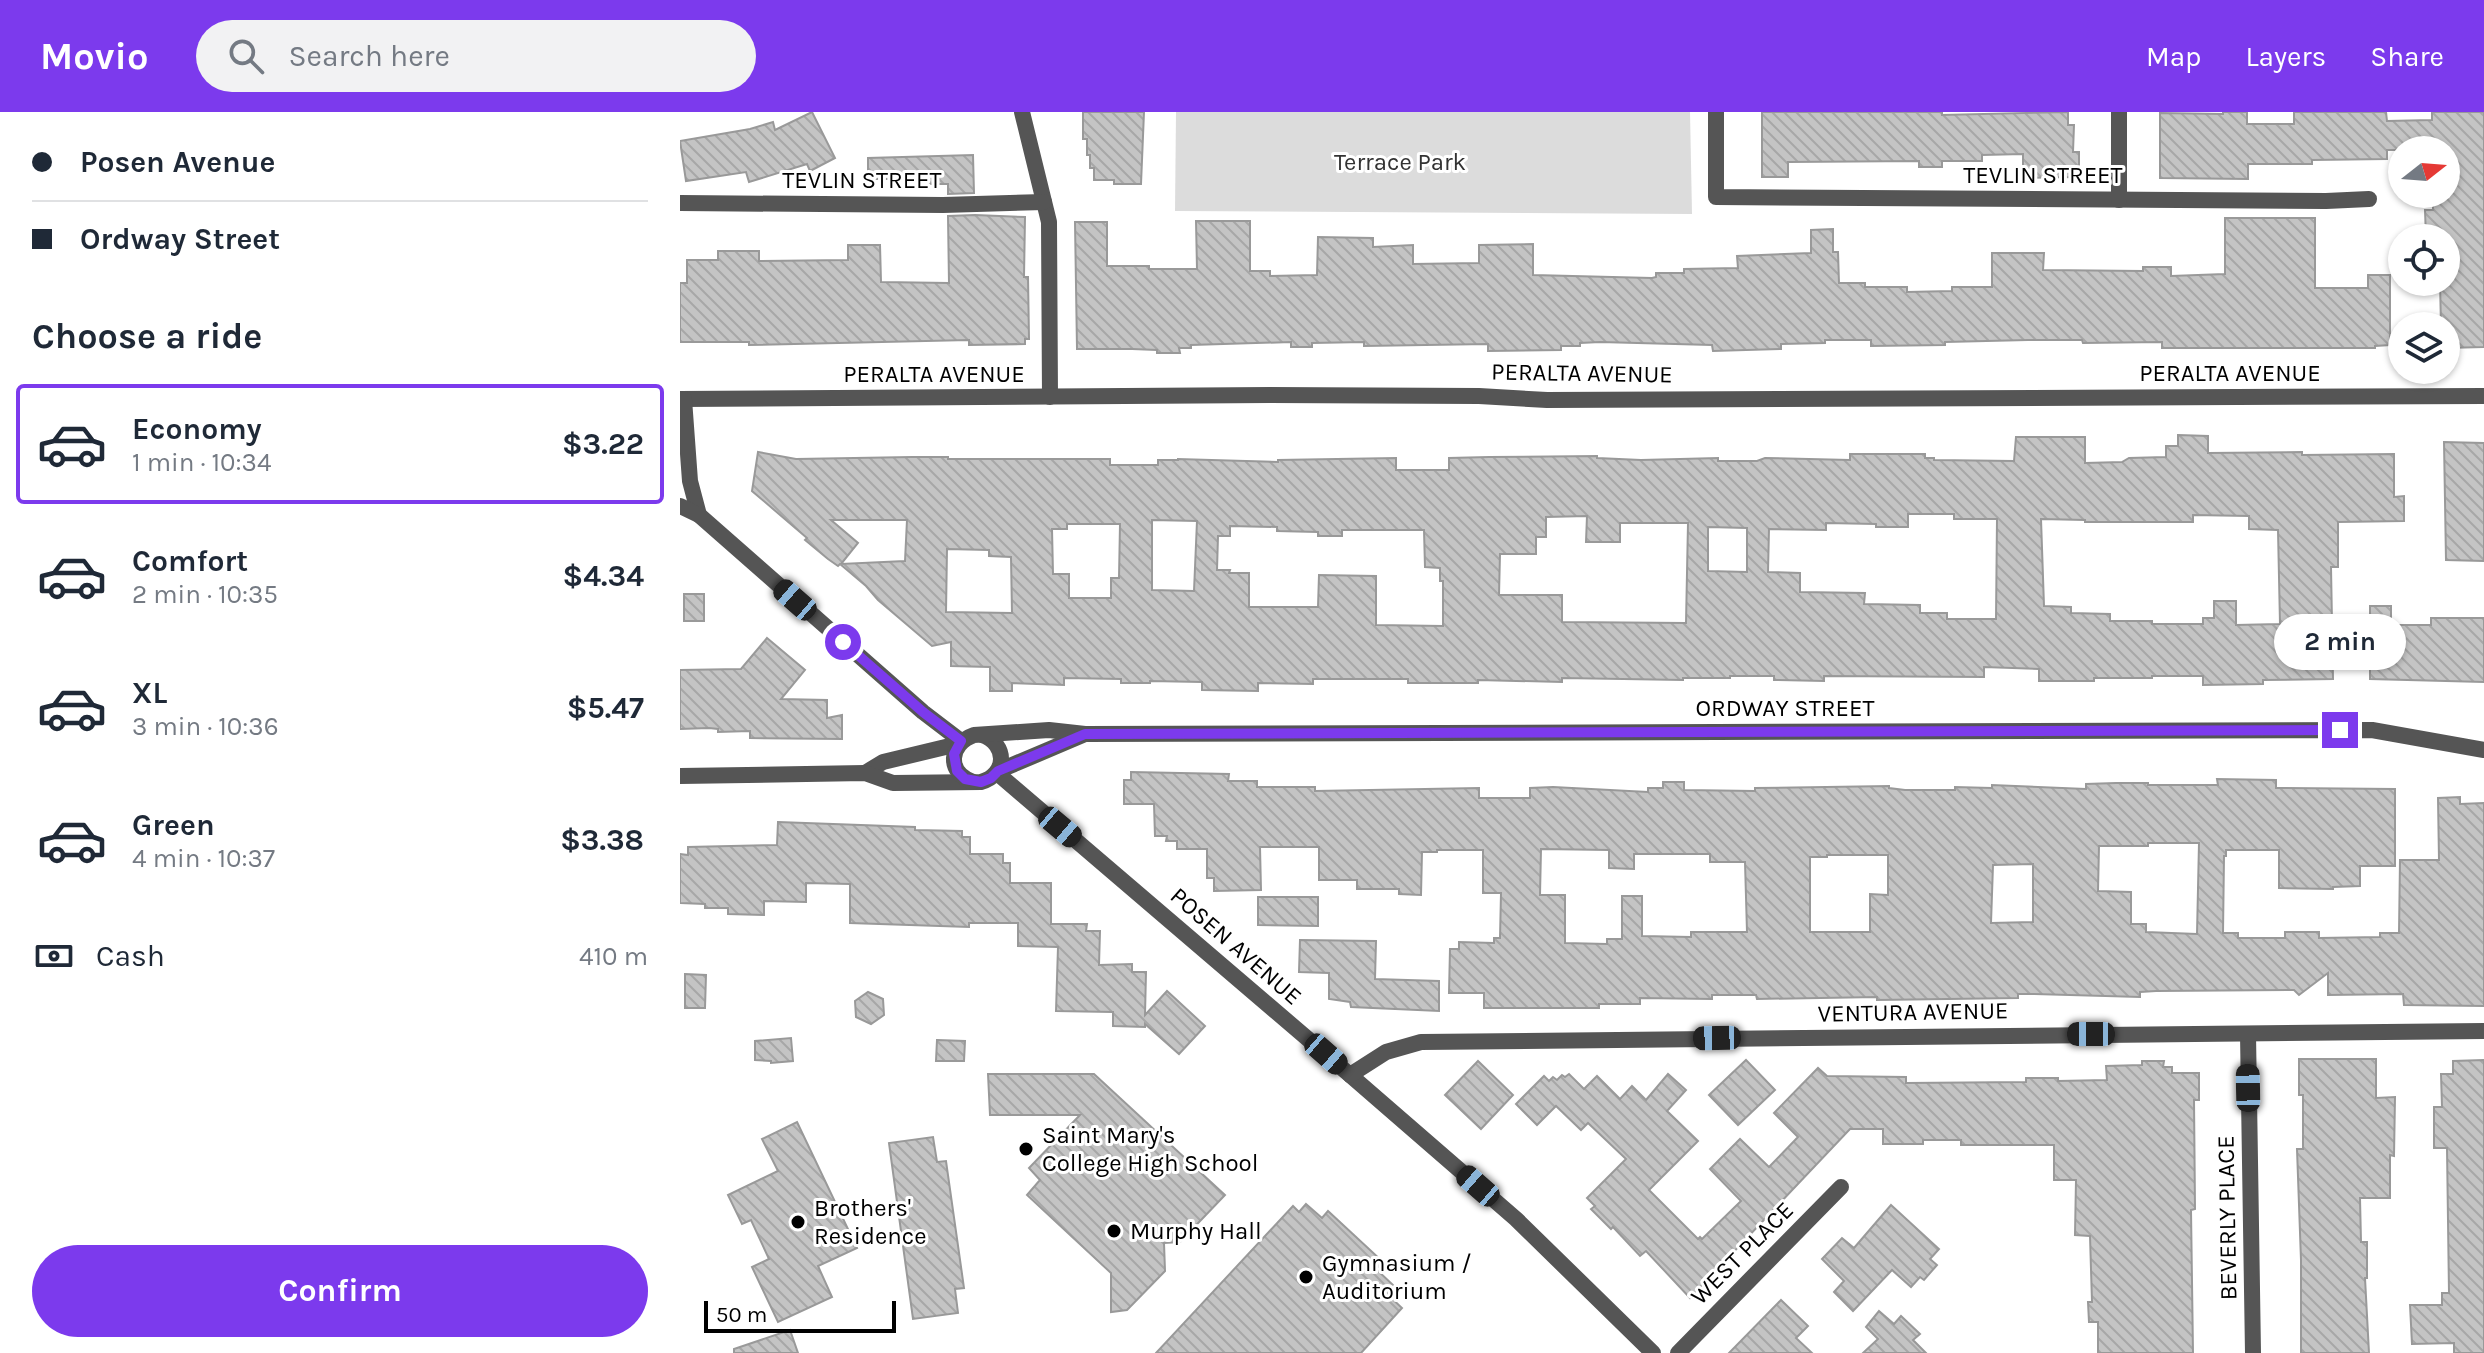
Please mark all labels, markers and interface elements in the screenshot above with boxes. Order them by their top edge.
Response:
search box [196,20,756,92]
text: Movio [40,34,148,79]
icon: search [224,34,268,78]
text: Search here [288,38,450,74]
text: Map [2146,40,2201,73]
text: Layers [2245,40,2326,73]
text: Share [2370,40,2444,73]
north arrow [2388,136,2460,208]
map controls [2388,136,2460,384]
text: Posen Avenue [80,144,275,180]
park label: Terrace Park [1334,148,1466,176]
street label: TEVLIN STREET [1963,161,2123,189]
street label: TEVLIN STREET [782,166,942,194]
text: Ordway Street [80,221,280,257]
button: locate [2388,224,2460,296]
button: layers [2388,312,2460,384]
text: Choose a ride [32,315,262,357]
street label: PERALTA AVENUE [1491,357,1673,389]
street label: PERALTA AVENUE [2139,359,2321,387]
street label: PERALTA AVENUE [843,360,1025,388]
icon: car [36,408,108,480]
text: Economy [132,411,262,447]
text: $3.22 [562,426,644,462]
text: 1 min · 10:34 [132,447,271,478]
icon: car [36,540,108,612]
text: Comfort [132,543,248,579]
text: $4.34 [563,558,644,594]
car [769,575,821,625]
text: 2 min · 10:35 [132,579,278,610]
callout: 2 min [2274,614,2406,670]
route start [825,624,861,660]
text: 2 min [2304,626,2376,657]
icon: car [36,672,108,744]
text: XL [132,675,167,711]
text: $5.47 [567,690,644,726]
street label: ORDWAY STREET [1696,694,1874,722]
text: 3 min · 10:36 [132,711,279,742]
route end [2322,712,2358,748]
car [1034,802,1086,852]
icon: car [36,804,108,876]
text: Green [132,807,215,843]
text: $3.38 [560,822,644,858]
text: 4 min · 10:37 [132,843,275,874]
street label: POSEN AVENUE [1165,881,1307,1011]
icon: cash [32,934,76,978]
text: Cash [96,938,165,974]
text: 410 m [579,941,648,972]
street label: VENTURA AVENUE [1817,996,2009,1028]
car [2067,1022,2115,1046]
car [1693,1026,1741,1050]
car [1300,1029,1352,1079]
car [2236,1064,2260,1112]
place label: Saint Mary's College High School [1042,1121,1258,1177]
street label: BEVERLY PLACE [2212,1135,2242,1301]
marker: Saint Mary's College High School [1017,1140,1035,1158]
car [1452,1161,1504,1211]
place label: Brothers' Residence [814,1194,927,1250]
street label: WEST PLACE [1685,1196,1799,1310]
marker: Brothers' Residence [789,1213,807,1231]
place label: Murphy Hall [1130,1217,1262,1245]
marker: Murphy Hall [1105,1222,1123,1240]
button: Confirm [32,1245,648,1337]
place label: Gymnasium / Auditorium [1322,1249,1472,1305]
marker: Gymnasium / Auditorium [1297,1268,1315,1286]
scale bar [704,1297,896,1333]
text: 50 m [716,1302,767,1328]

